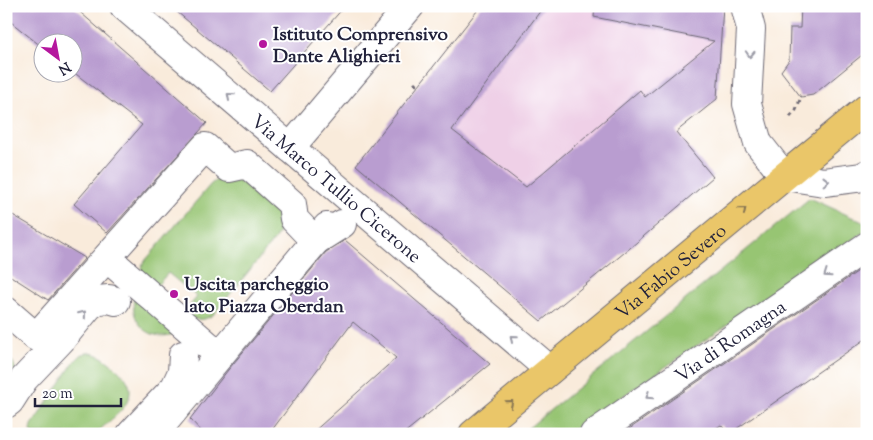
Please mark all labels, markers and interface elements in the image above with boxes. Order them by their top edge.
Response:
place label: Istituto Comprensivo Dante Alighieri [273,22,448,71]
north arrow [32,32,82,82]
marker: Istituto Comprensivo Dante Alighieri [257,38,269,50]
one-way arrow [744,50,755,58]
text: N [54,56,74,79]
one-way arrow [226,93,235,102]
street label: Via Marco Tullio Cicerone [244,109,427,271]
one-way arrow [822,176,830,186]
one-way arrow [738,206,747,215]
street label: Via Fabio Severo [610,219,733,327]
one-way arrow [823,268,832,277]
place label: Uscita parcheggio lato Piazza Oberdan [184,272,345,321]
marker: Uscita parcheggio lato Piazza Oberdan [168,288,180,300]
street label: Via di Romagna [670,294,793,390]
one-way arrow [77,310,86,319]
one-way arrow [509,335,518,344]
scale bar [35,375,121,407]
text: 20 m [42,384,73,405]
one-way arrow [646,390,655,399]
one-way arrow [505,399,514,408]

